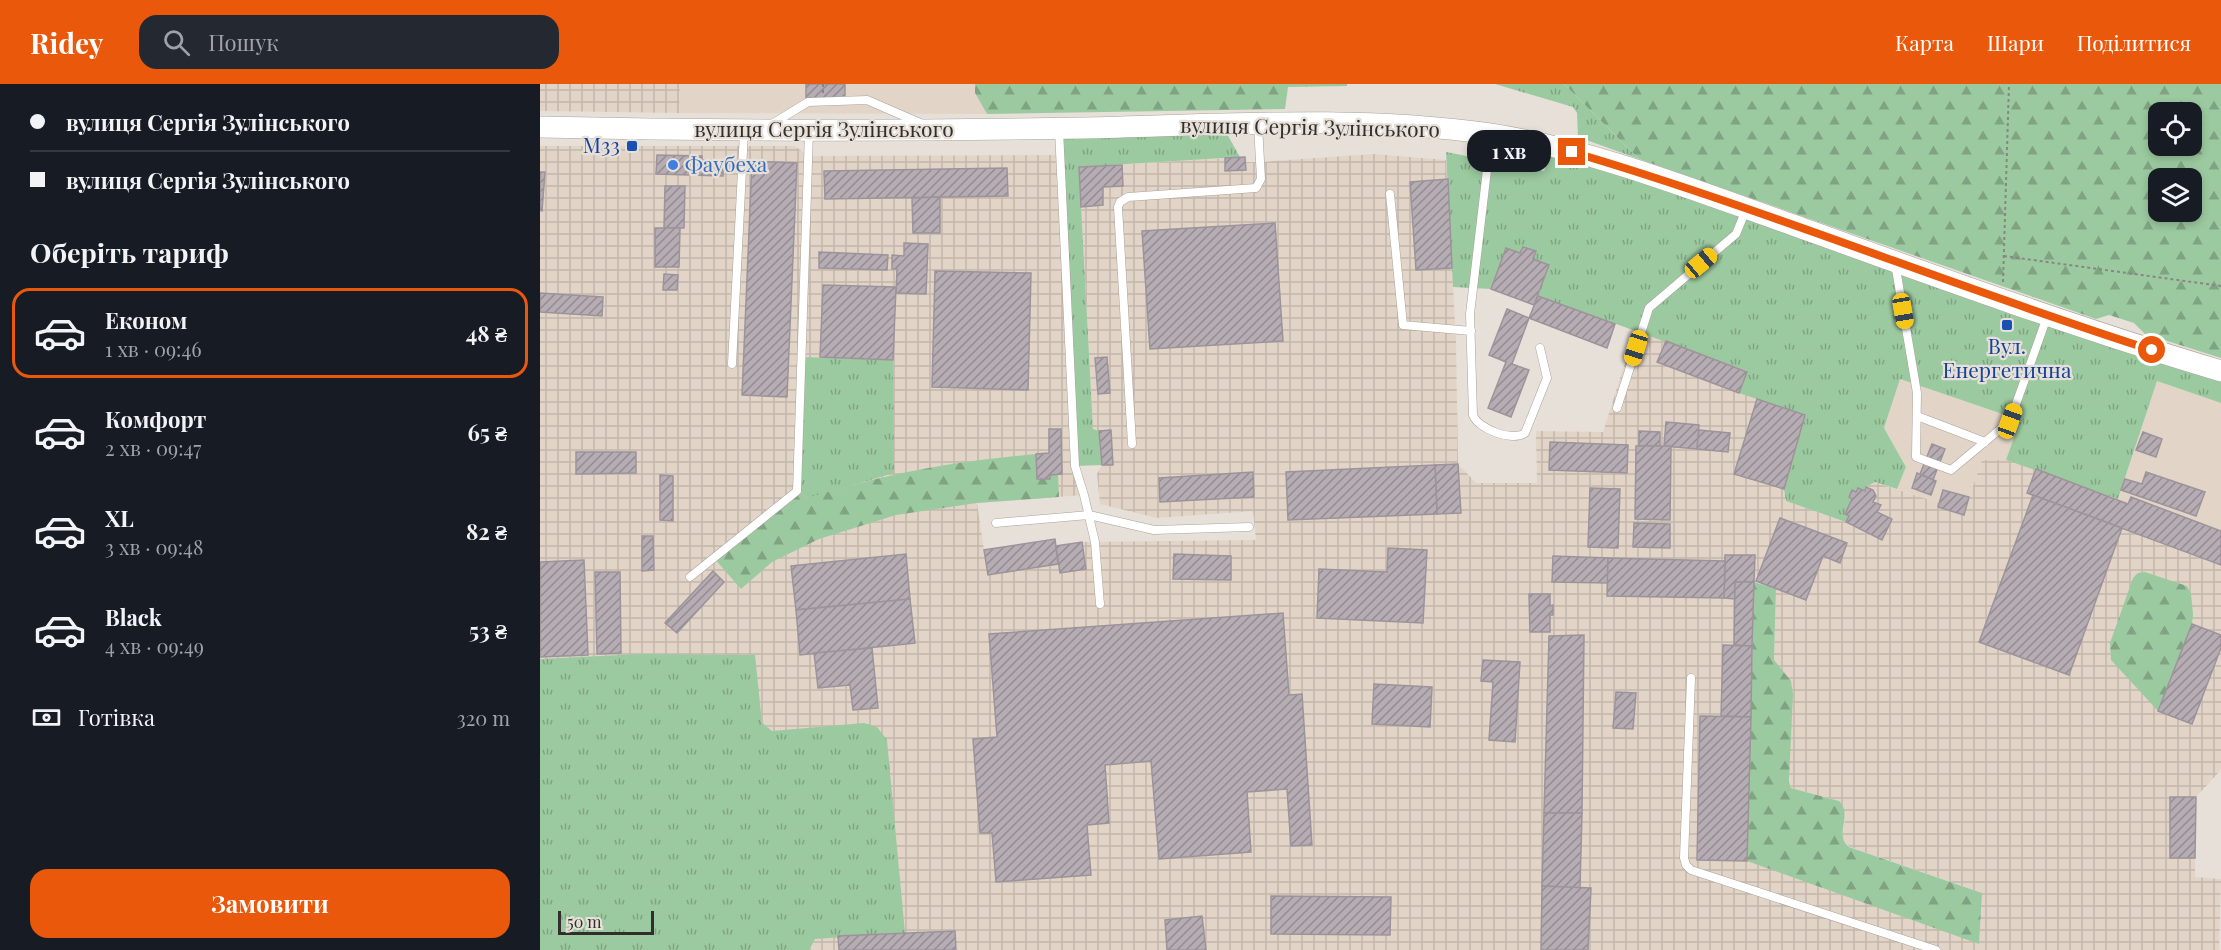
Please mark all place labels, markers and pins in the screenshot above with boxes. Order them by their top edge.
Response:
place label: М33 [583,130,620,158]
marker: М33 [625,139,639,153]
place label: Фаубеха [685,149,768,177]
marker: Фаубеха [666,158,680,172]
marker: Вул. Енергетична [2000,318,2014,332]
place label: Вул. Енергетична [1943,331,2072,383]

